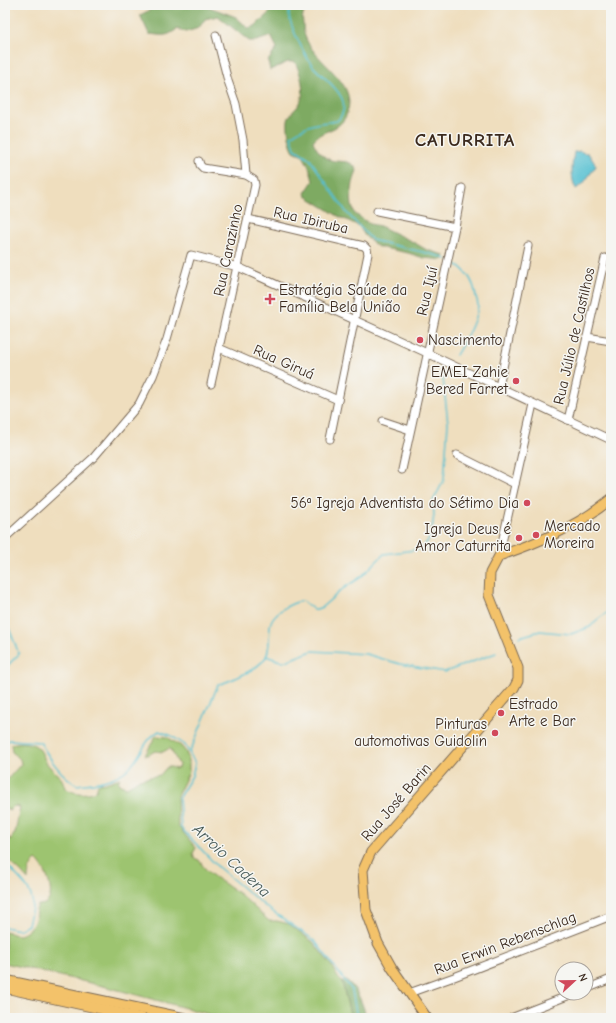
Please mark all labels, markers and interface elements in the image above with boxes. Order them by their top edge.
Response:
district label: CATURRITA [415,129,515,151]
street label: Rua Carazinho [209,202,247,298]
street label: Rua Ibiruba [272,203,350,237]
street label: Rua Ijuí [413,264,442,317]
street label: Rua Júlio de Castilhos [549,266,599,406]
place label: Estratégia Saúde da Família Bela União [279,281,407,316]
marker: Estratégia Saúde da Família Bela União [264,293,276,305]
place label: Nascimento [428,331,503,349]
marker: Nascimento [415,335,425,345]
street label: Rua Giruá [251,341,317,383]
place label: EMEI Zahie Bered Farret [426,363,509,398]
marker: EMEI Zahie Bered Farret [511,376,521,386]
place label: 56ª Igreja Adventista do Sétimo Dia [291,494,519,512]
marker: 56ª Igreja Adventista do Sétimo Dia [522,498,532,508]
place label: Mercado Moreira [544,517,601,552]
place label: Igreja Deus é Amor Caturrita [415,520,511,555]
marker: Mercado Moreira [531,530,541,540]
marker: Igreja Deus é Amor Caturrita [514,533,524,543]
place label: Estrado Arte e Bar [509,695,576,730]
marker: Estrado Arte e Bar [496,708,506,718]
place label: Pinturas automotivas Guidolin [354,715,487,750]
marker: Pinturas automotivas Guidolin [490,728,500,738]
street label: Rua José Barin [357,759,435,845]
water label: Arroio Cadena [188,820,274,901]
street label: Rua Erwin Rebenschlag [431,908,579,978]
north arrow [554,961,594,1001]
text: N [575,972,590,983]

